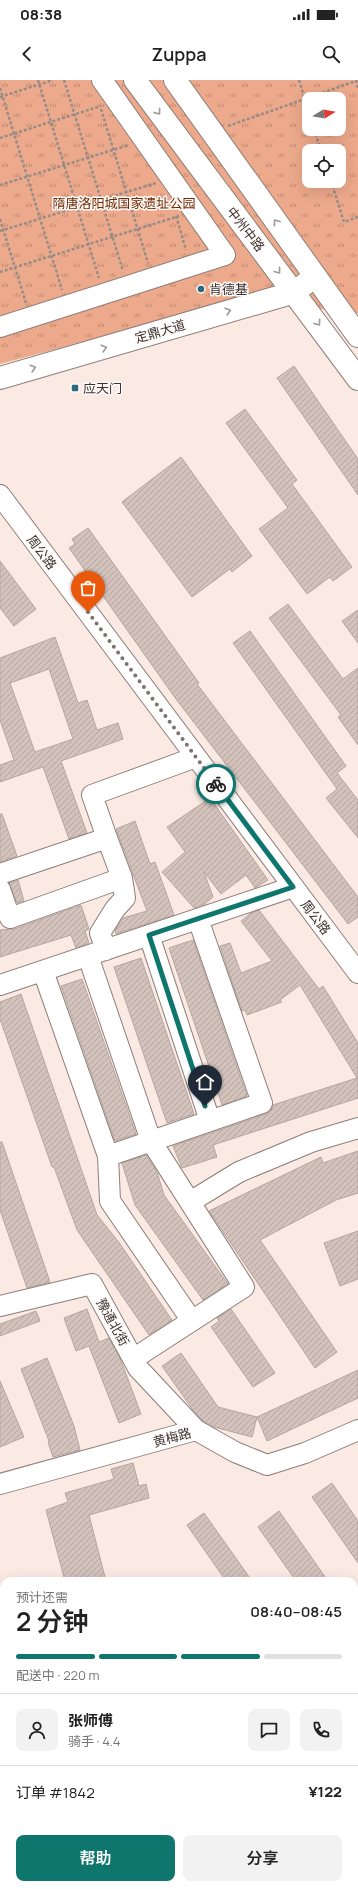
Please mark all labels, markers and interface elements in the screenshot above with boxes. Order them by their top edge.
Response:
text: 08:38 [20,4,62,25]
text: Zuppa [152,42,206,66]
icon: back [16,43,38,65]
icon: search [320,43,342,65]
north arrow [302,92,346,136]
map controls [302,92,346,188]
one-way arrow [153,107,160,114]
button: locate [302,144,346,188]
park label: 隋唐洛阳城国家遗址公园 [52,194,196,212]
street label: 中州中路 [223,203,269,255]
one-way arrow [274,219,281,226]
one-way arrow [274,266,281,273]
place label: 肯德基 [209,280,248,298]
marker: 肯德基 [196,284,206,294]
one-way arrow [225,307,232,316]
street label: 定鼎大道 [133,315,187,347]
one-way arrow [313,319,320,326]
one-way arrow [100,344,107,353]
one-way arrow [29,364,36,373]
place label: 应天门 [83,379,122,397]
marker: 应天门 [70,383,80,393]
street label: 周公路 [23,531,61,573]
pin [71,571,105,612]
icon: bag [77,577,99,599]
courier [196,764,236,804]
icon: bike [205,773,227,795]
street label: 周公路 [297,896,335,938]
pin [188,1065,222,1106]
icon: home [194,1071,216,1093]
street label: 豫通北街 [93,1295,133,1349]
street label: 黄梅路 [151,1423,193,1451]
text: 预计还需 [16,1588,68,1606]
text: 08:40–08:45 [250,1601,342,1622]
text: 2 分钟 [16,1603,88,1639]
text: 配送中 · 220 m [16,1666,100,1684]
button: person [16,1709,58,1751]
button: chat [248,1709,290,1751]
button: phone [300,1709,342,1751]
text: 张师傅 [68,1710,113,1731]
text: 骑手 · 4.4 [68,1732,121,1750]
text: ¥122 [308,1781,342,1802]
text: 订单 #1842 [16,1782,95,1803]
button: 帮助 [16,1835,175,1881]
button: 分享 [183,1835,342,1881]

